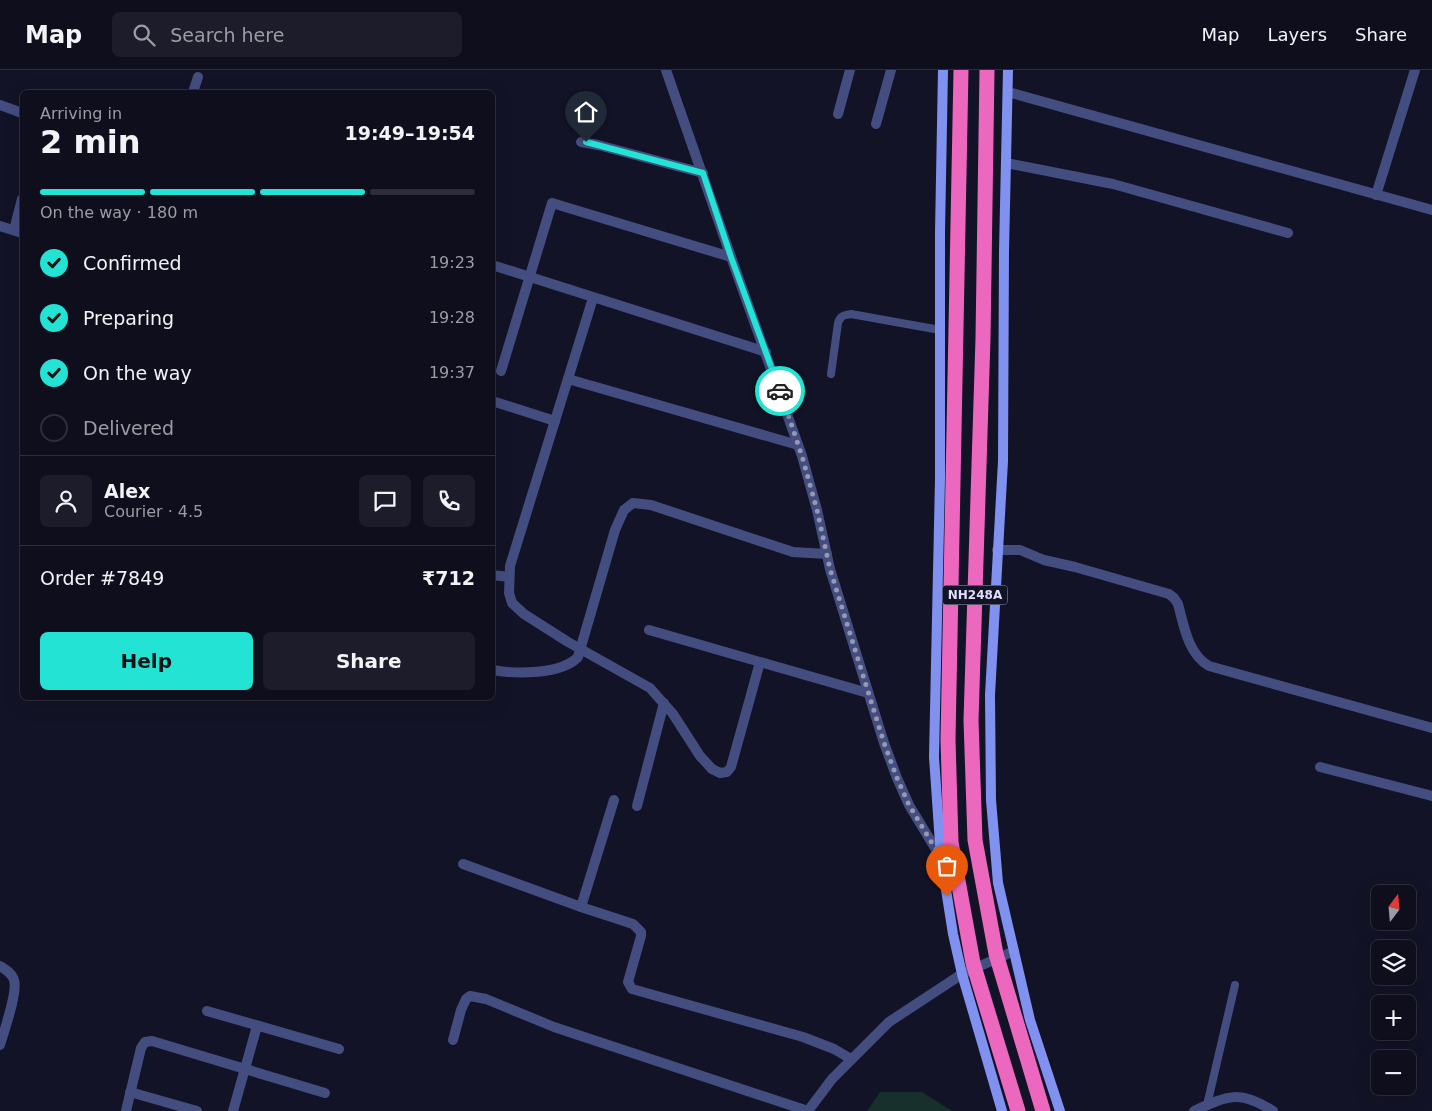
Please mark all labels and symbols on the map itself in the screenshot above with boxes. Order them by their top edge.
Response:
pin [565,91,607,142]
courier [755,366,805,416]
road number: NH248A [942,586,1008,604]
pin [926,845,968,896]
north arrow [1371,885,1416,930]

